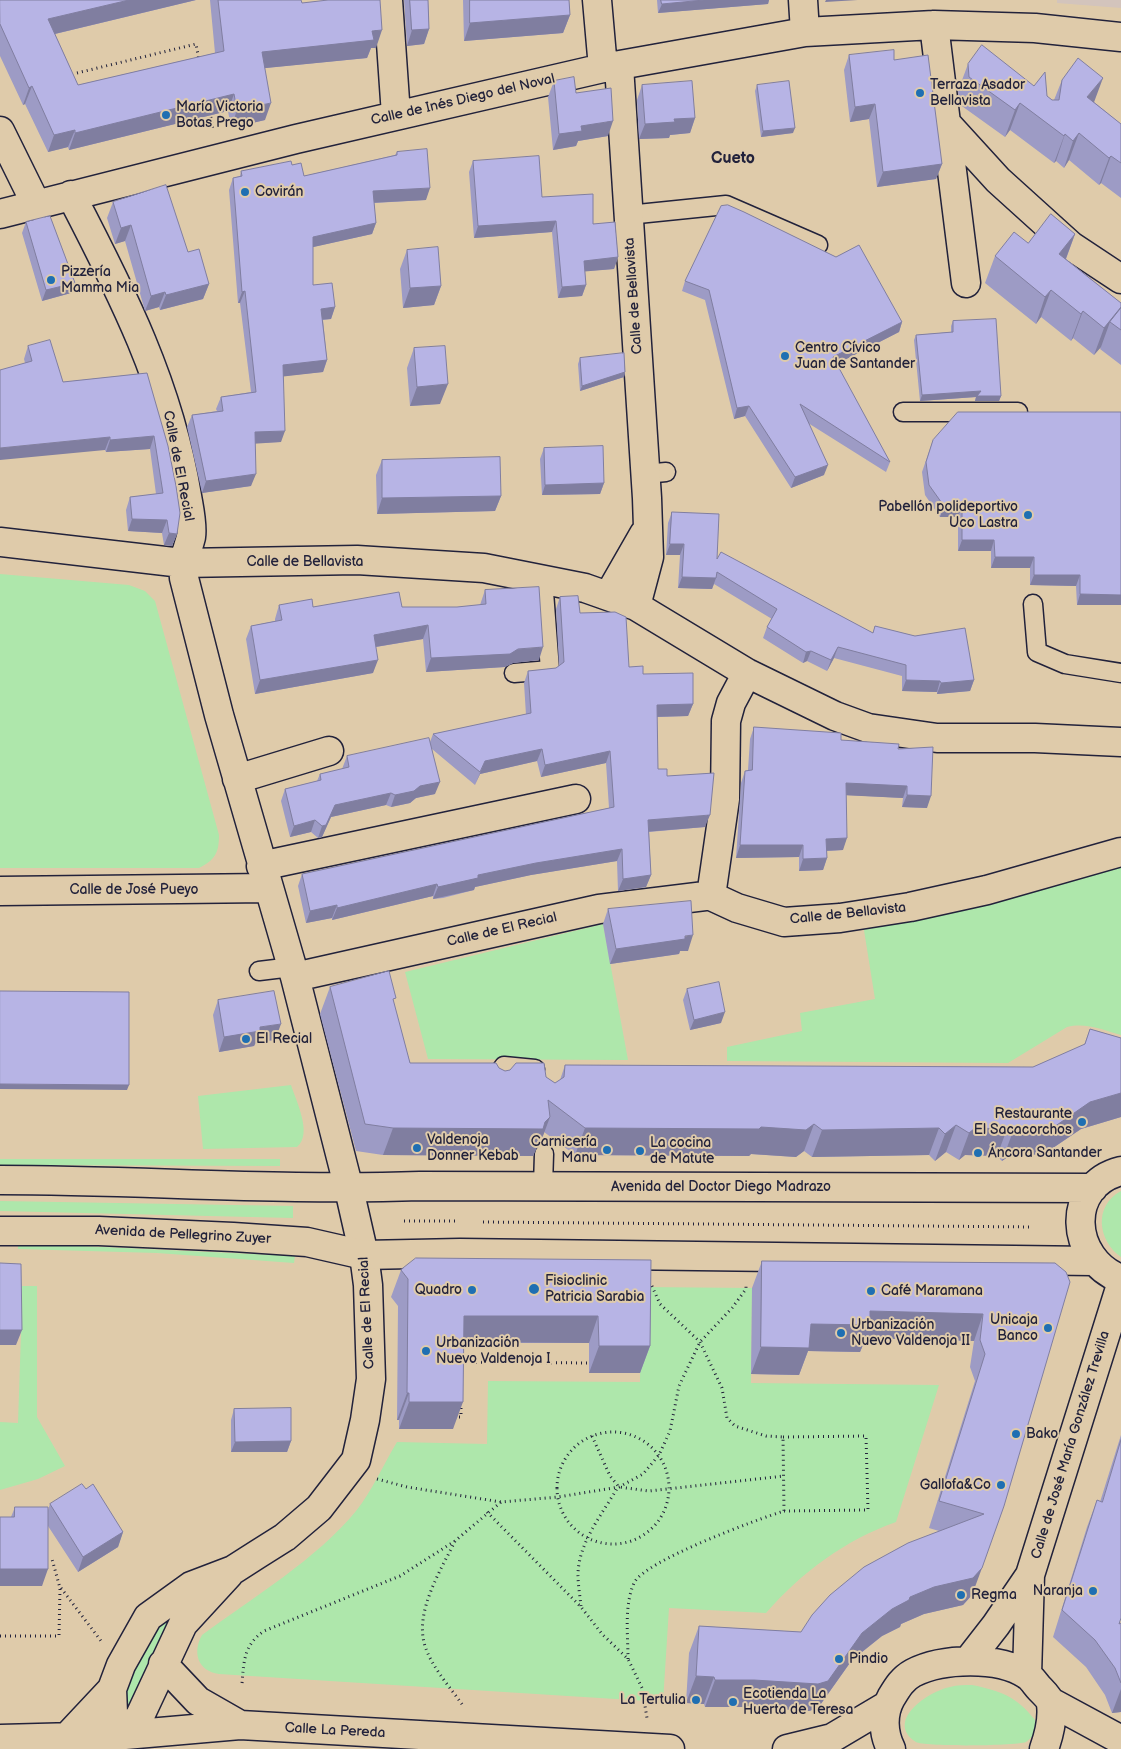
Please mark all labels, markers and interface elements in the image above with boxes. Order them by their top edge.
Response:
street label: Calle de Inés Diego del Noval [369,71,557,129]
place label: Terraza Asador Bellavista [930,77,1025,110]
marker: Terraza Asador Bellavista [914,87,926,99]
place label: María Victoria Botas Prego [176,99,264,132]
marker: María Victoria Botas Prego [160,109,172,121]
district label: Cueto [711,149,755,169]
place label: Covirán [255,184,303,200]
marker: Covirán [239,186,251,198]
street label: Calle de Bellavista [622,237,646,355]
place label: Pizzería Mamma Mia [61,264,139,296]
marker: Pizzería Mamma Mia [45,274,57,286]
place label: Centro Cívico Juan de Santander [795,340,915,372]
marker: Centro Cívico Juan de Santander [779,350,791,362]
street label: Calle de El Recial [159,409,197,523]
place label: Pabellón polideportivo Uco Lastra [878,499,1018,532]
marker: Pabellón polideportivo Uco Lastra [1022,509,1034,521]
street label: Calle de Bellavista [247,554,363,570]
street label: Calle de José Pueyo [70,882,198,898]
street label: Calle de Bellavista [789,900,907,928]
street label: Calle de El Recial [445,909,559,951]
place label: El Recial [256,1031,312,1047]
marker: El Recial [240,1033,252,1045]
place label: Restaurante El Sacacorchos [974,1106,1072,1138]
marker: Restaurante El Sacacorchos [1076,1116,1088,1128]
place label: Valdenoja Donner Kebab [427,1132,519,1164]
place label: Carnicería Manu [531,1134,597,1166]
place label: La cocina de Matute [650,1135,714,1168]
marker: Valdenoja Donner Kebab [411,1142,423,1154]
marker: Carnicería Manu [601,1144,613,1156]
marker: La cocina de Matute [634,1145,646,1157]
place label: Áncora Santander [988,1145,1102,1161]
marker: Áncora Santander [972,1147,984,1159]
street label: Avenida del Doctor Diego Madrazo [611,1179,831,1195]
street label: Avenida de Pellegrino Zuyer [95,1222,271,1248]
street label: Calle de El Recial [356,1256,378,1370]
place label: Fisioclinic Patricia Sarabia [545,1273,644,1305]
place label: Quadro [415,1282,462,1298]
marker: Fisioclinic Patricia Sarabia [527,1282,541,1296]
place label: Café Maramana [881,1283,983,1299]
marker: Quadro [466,1284,478,1296]
marker: Café Maramana [865,1285,877,1297]
place label: Unicaja Banco [990,1312,1038,1344]
place label: Urbanización Nuevo Valdenoja II [851,1317,970,1350]
marker: Unicaja Banco [1042,1322,1054,1334]
marker: Urbanización Nuevo Valdenoja II [835,1327,847,1339]
street label: Calle de José María González Trevilla [1028,1329,1114,1561]
place label: Urbanización Nuevo Valdenoja I [436,1335,551,1368]
marker: Urbanización Nuevo Valdenoja I [420,1345,432,1357]
place label: Bako [1026,1426,1058,1442]
marker: Bako [1010,1428,1022,1440]
place label: Gallofa&Co [920,1477,991,1493]
marker: Gallofa&Co [995,1479,1007,1491]
place label: Naranja [1033,1583,1083,1599]
marker: Naranja [1087,1585,1099,1597]
place label: Regma [971,1587,1017,1603]
marker: Regma [955,1589,967,1601]
place label: Pindio [849,1651,888,1667]
marker: Pindio [833,1653,845,1665]
place label: Ecotienda La Huerta de Teresa [743,1686,853,1718]
place label: La Tertulia [620,1692,686,1708]
marker: La Tertulia [690,1694,702,1706]
marker: Ecotienda La Huerta de Teresa [727,1696,739,1708]
street label: Calle La Pereda [284,1720,386,1742]

